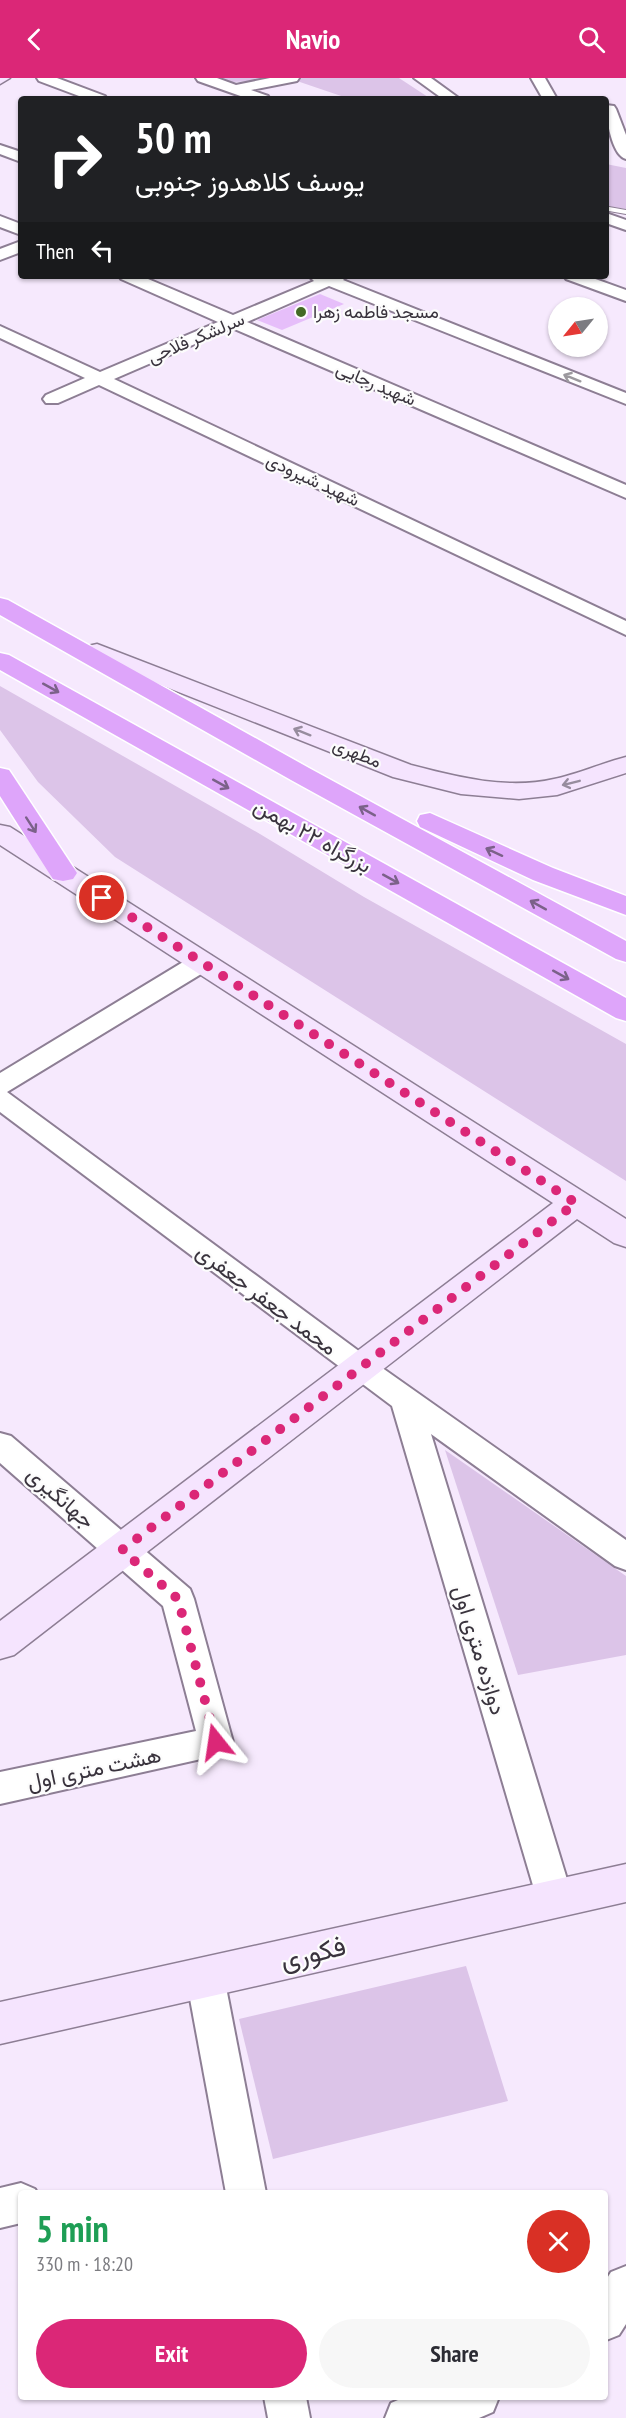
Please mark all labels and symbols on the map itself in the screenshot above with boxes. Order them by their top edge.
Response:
north arrow [548,297,608,357]
place label: مسجد فاطمه زهرا [313,300,439,323]
marker: مسجد فاطمه زهرا [294,305,308,319]
street label: سرلشکر فلاحی [144,307,248,368]
street label: شهید رجایی [333,356,420,411]
one-way arrow [563,372,581,383]
street label: شهید شیرودی [263,448,364,511]
one-way arrow [42,683,59,695]
one-way arrow [293,726,312,737]
street label: مطهری [330,732,385,773]
one-way arrow [212,778,229,790]
one-way arrow [561,778,580,790]
street label: بزرگراه ۲۲ بهمن [249,791,377,879]
one-way arrow [359,805,376,817]
one-way arrow [26,816,38,833]
one-way arrow [486,846,504,857]
pin [76,872,127,923]
one-way arrow [382,873,399,885]
one-way arrow [530,899,547,911]
one-way arrow [552,969,569,981]
street label: محمد جعفر جعفری [191,1237,343,1361]
street label: جهانگیری [21,1460,101,1534]
street label: دوازده متری اول [447,1582,513,1718]
position arrow [184,1710,248,1774]
street label: هشت متری اول [24,1740,164,1796]
street label: فکوری [277,1928,349,1977]

